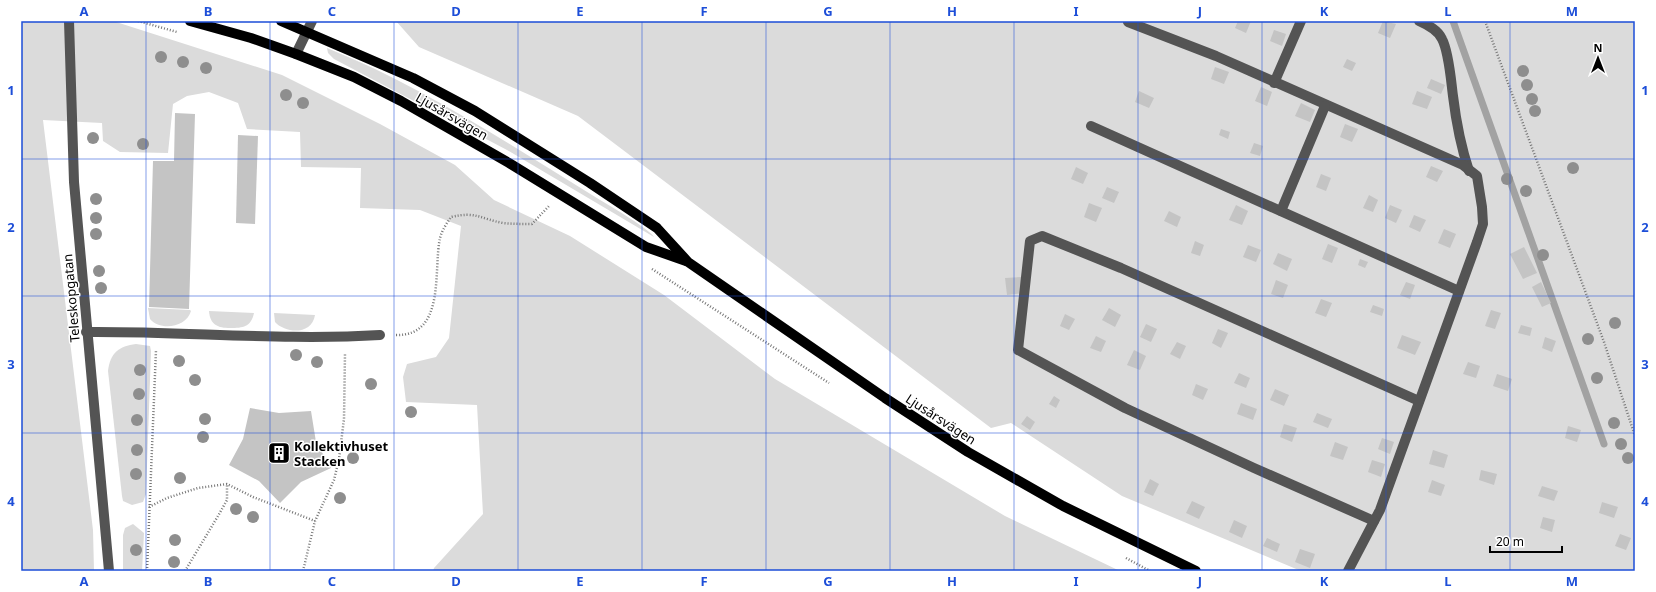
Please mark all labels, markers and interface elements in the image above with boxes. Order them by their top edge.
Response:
text: A [80,2,89,20]
text: B [204,2,212,20]
text: C [328,2,336,20]
text: D [451,2,461,20]
text: E [576,2,584,20]
text: F [700,2,708,20]
text: G [823,2,833,20]
text: H [947,2,957,20]
text: I [1073,2,1079,20]
text: J [1197,2,1202,20]
text: K [1320,2,1329,20]
text: L [1444,2,1452,20]
text: M [1566,2,1578,20]
north arrow [1578,38,1618,78]
text: N [1594,40,1602,55]
text: 1 [7,81,15,99]
text: 1 [1641,81,1649,99]
street label: Ljusårsvägen [413,88,491,144]
text: 2 [7,218,15,236]
text: 2 [1641,218,1649,236]
street label: Teleskopgatan [58,253,84,343]
text: 3 [7,355,15,373]
text: 3 [1641,355,1649,373]
street label: Ljusårsvägen [902,390,980,448]
place label: Kollektivhuset Stacken [294,437,388,470]
building icon: Kollektivhuset Stacken [266,440,292,466]
text: 4 [7,492,15,510]
text: 4 [1641,492,1649,510]
scale bar [1490,528,1562,554]
text: 20 m [1496,533,1524,550]
text: A [80,572,89,590]
text: B [204,572,212,590]
text: C [328,572,336,590]
text: D [451,572,461,590]
text: E [576,572,584,590]
text: F [700,572,708,590]
text: G [823,572,833,590]
text: H [947,572,957,590]
text: I [1073,572,1079,590]
text: J [1197,572,1202,590]
text: K [1320,572,1329,590]
text: L [1444,572,1452,590]
text: M [1566,572,1578,590]

